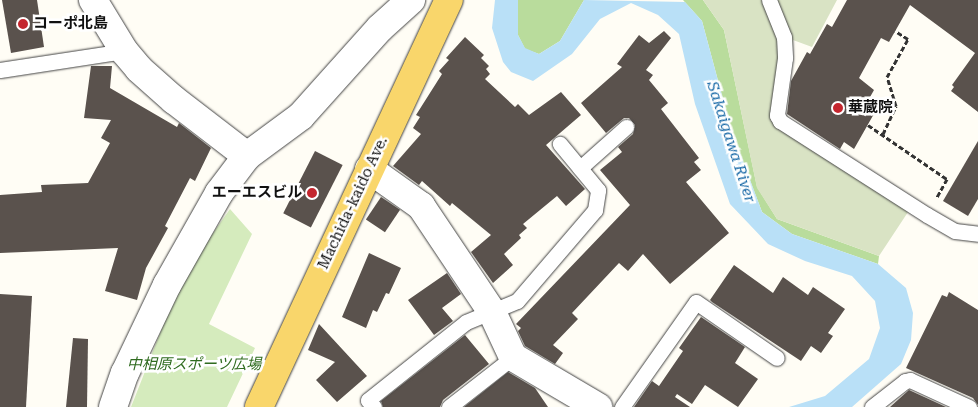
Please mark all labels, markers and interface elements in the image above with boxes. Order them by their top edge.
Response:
place label: コーポ北島 [33,15,108,33]
marker: コーポ北島 [17,18,29,30]
water label: Sakaigawa River [702,79,760,205]
place label: 華蔵院 [848,99,893,117]
marker: 華蔵院 [832,102,844,114]
street label: Machida-kaido Ave. [314,134,392,272]
place label: エーエスビル [212,184,302,202]
marker: エーエスビル [306,187,318,199]
park label: 中相原スポーツ広場 [127,356,261,374]

